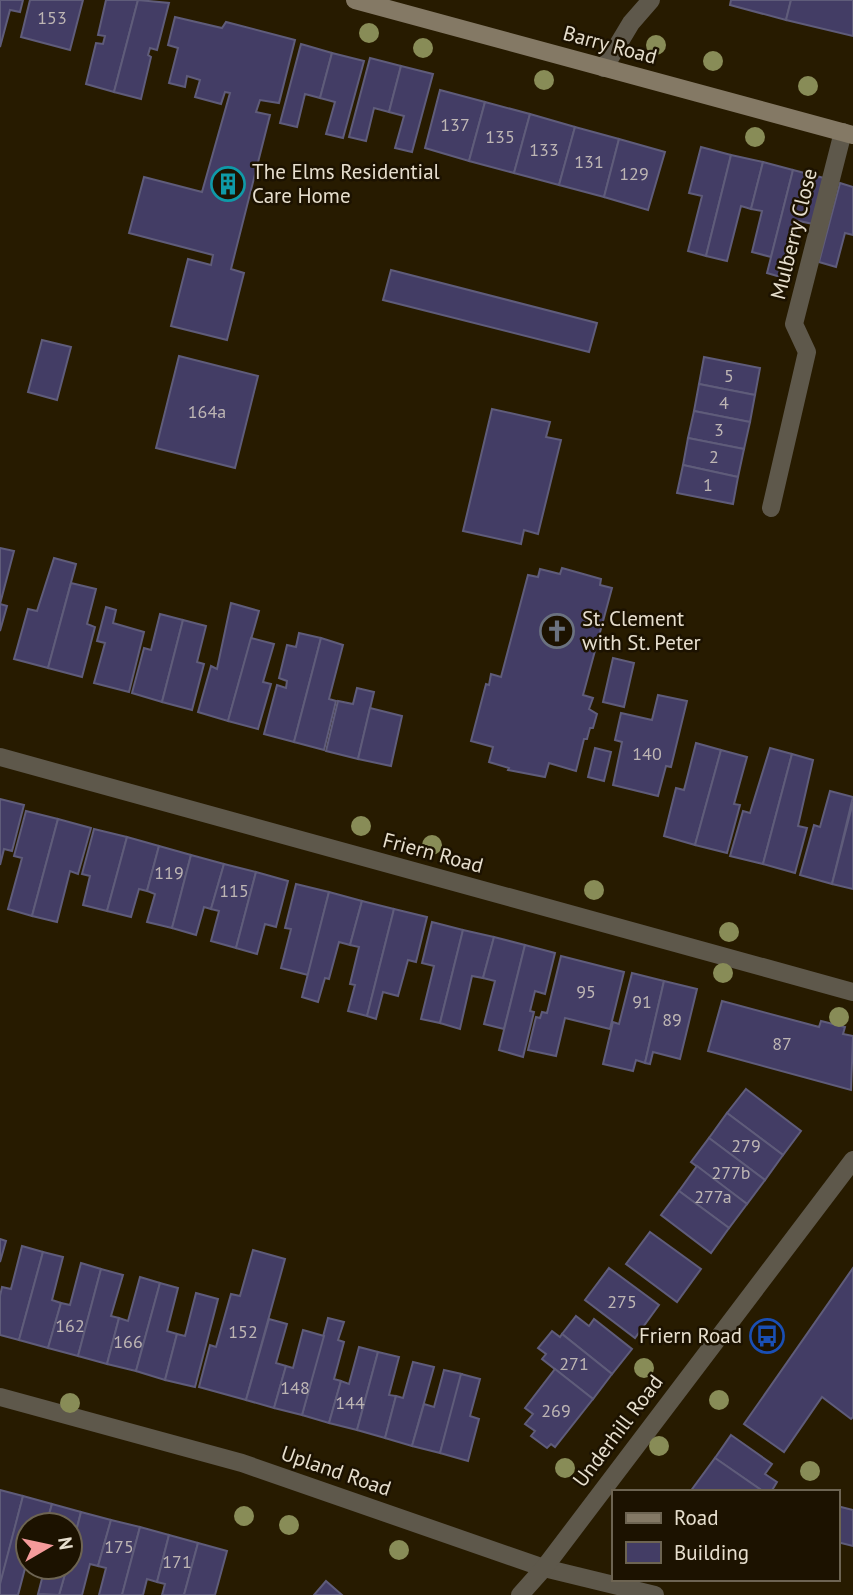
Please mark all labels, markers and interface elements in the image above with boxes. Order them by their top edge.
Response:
house number: 153 [37,6,67,29]
street label: Barry Road [560,19,660,70]
house number: 137 [440,113,470,136]
house number: 135 [485,125,515,148]
house number: 133 [529,138,559,161]
house number: 131 [574,150,604,173]
place label: The Elms Residential Care Home [252,158,440,209]
house number: 129 [619,162,649,185]
building icon: The Elms Residential Care Home [209,165,247,203]
street label: Mulberry Close [764,166,823,302]
house number: 5 [724,364,734,387]
house number: 4 [719,391,729,414]
house number: 164a [188,400,226,423]
house number: 3 [714,418,724,441]
house number: 2 [709,445,719,468]
house number: 1 [703,473,713,496]
place label: St. Clement with St. Peter [582,605,701,656]
church icon: St. Clement with St. Peter [538,612,576,650]
house number: 140 [632,742,662,765]
street label: Friern Road [380,826,486,879]
house number: 119 [154,861,184,884]
house number: 115 [219,879,249,902]
house number: 95 [576,980,596,1003]
house number: 91 [632,990,652,1013]
house number: 89 [662,1008,682,1031]
house number: 87 [772,1032,792,1055]
house number: 279 [731,1134,761,1157]
house number: 277b [711,1161,751,1184]
house number: 277a [694,1185,732,1208]
house number: 275 [607,1290,637,1313]
house number: 162 [55,1314,85,1337]
bus stop icon: Friern Road [748,1317,786,1355]
house number: 152 [228,1320,258,1343]
place label: Friern Road [639,1322,742,1349]
house number: 166 [113,1330,143,1353]
house number: 271 [559,1352,589,1375]
street label: Underhill Road [567,1369,669,1492]
house number: 148 [280,1376,310,1399]
house number: 144 [335,1391,365,1414]
house number: 269 [541,1399,571,1422]
street label: Upland Road [278,1439,395,1502]
legend [612,1490,839,1581]
text: Road [674,1504,718,1531]
north arrow [14,1511,84,1581]
text: N [53,1535,79,1551]
house number: 175 [104,1535,134,1558]
text: Building [674,1539,749,1566]
house number: 171 [162,1550,192,1573]

